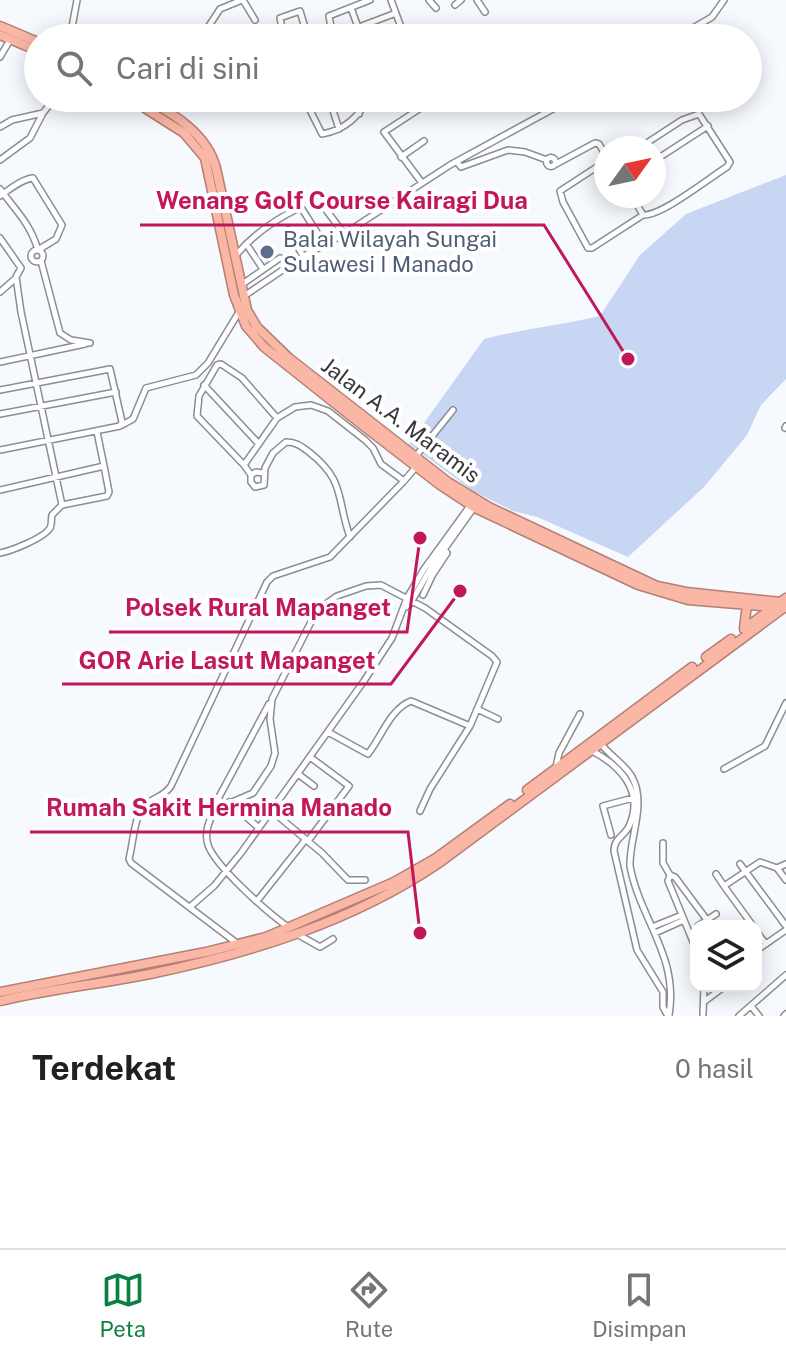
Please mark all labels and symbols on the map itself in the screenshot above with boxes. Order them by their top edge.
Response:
north arrow [594,136,666,208]
callout: Wenang Golf Course Kairagi Dua [140,177,544,225]
text: Wenang Golf Course Kairagi Dua [156,186,528,214]
place label: Balai Wilayah Sungai Sulawesi I Manado [283,226,497,277]
marker: Balai Wilayah Sungai Sulawesi I Manado [258,243,276,261]
street label: Jalan A.A. Maramis [316,352,486,488]
callout: Polsek Rural Mapanget [109,584,407,632]
text: Polsek Rural Mapanget [125,593,391,621]
callout: GOR Arie Lasut Mapanget [62,636,391,684]
text: GOR Arie Lasut Mapanget [78,646,376,674]
callout: Rumah Sakit Hermina Manado [30,784,408,832]
text: Rumah Sakit Hermina Manado [46,793,392,821]

